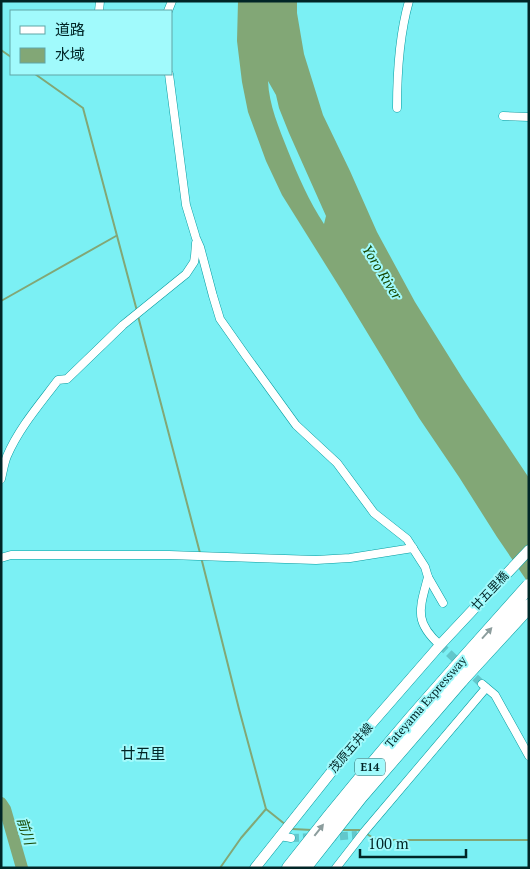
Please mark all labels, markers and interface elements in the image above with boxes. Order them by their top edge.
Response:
legend [10,10,172,75]
text: 道路 [55,19,85,39]
text: 水域 [55,44,85,64]
water label: Yoro River [358,241,407,303]
street label: 廿五里橋 [468,568,511,613]
one-way arrow [481,627,492,639]
street label: Tateyama Expressway [382,652,470,751]
street label: 茂原五井線 [326,720,376,775]
district label: 廿五里 [120,743,166,763]
road number: E14 [355,759,385,776]
water label: 前川 [13,815,40,849]
one-way arrow [313,823,324,836]
scale bar [360,826,466,858]
text: 100 m [368,833,409,853]

